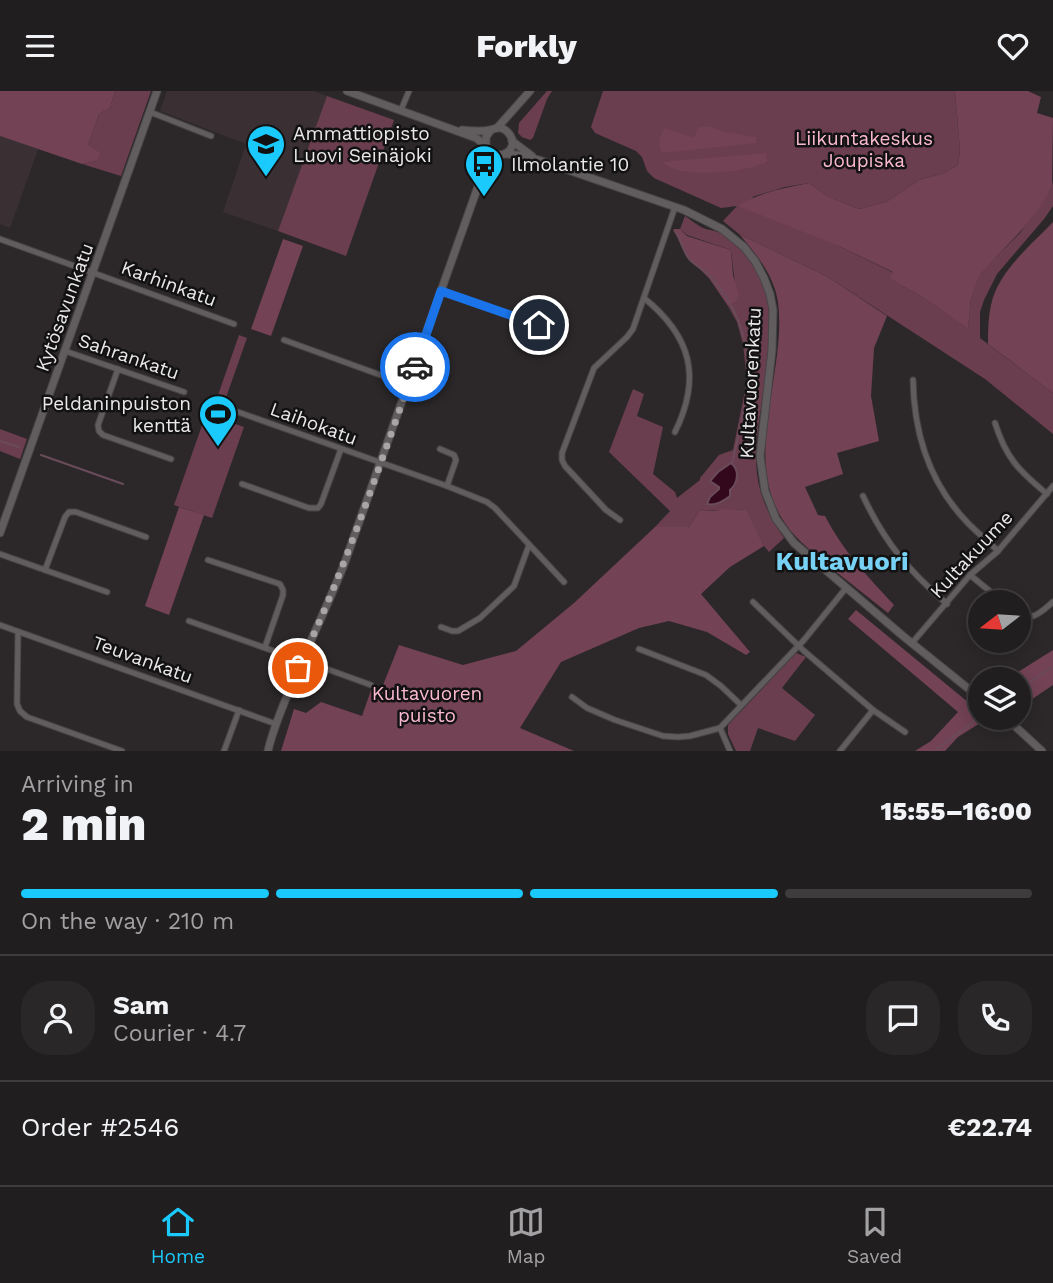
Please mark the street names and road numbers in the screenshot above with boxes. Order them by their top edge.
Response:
street label: Kytösavunkatu [31,240,98,375]
street label: Karhinkatu [118,256,220,311]
street label: Kultavuorenkatu [735,307,766,459]
street label: Sahrankatu [75,328,182,384]
street label: Laihokatu [267,397,361,450]
street label: Kultakuume [925,506,1018,603]
street label: Teuvankatu [90,631,196,688]

